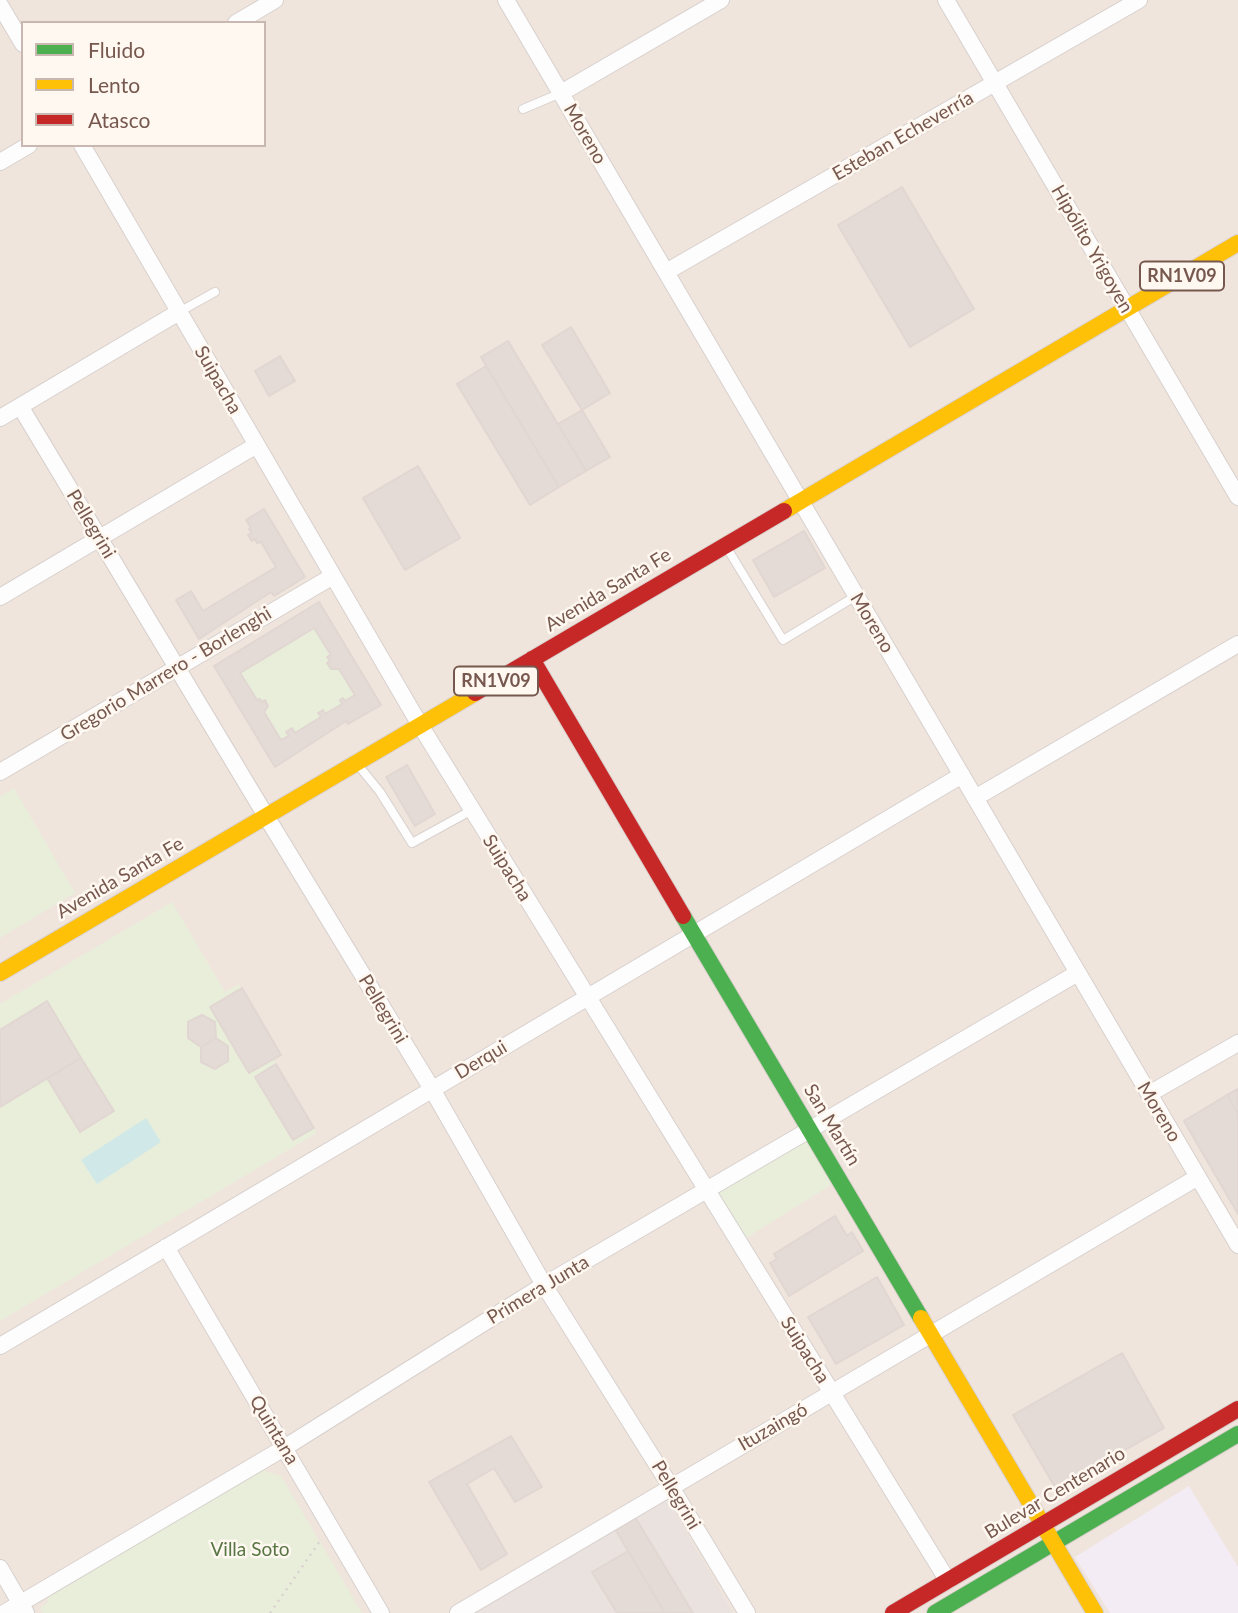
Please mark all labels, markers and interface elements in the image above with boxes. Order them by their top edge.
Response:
legend [21,21,266,147]
text: Fluido [88,37,145,62]
text: Lento [88,72,140,97]
street label: Esteban Echeverría [829,86,977,186]
street label: Moreno [559,100,611,168]
text: Atasco [88,107,150,132]
street label: Hipólito Yrigoyen [1046,181,1138,317]
road number: RN1V09 [1140,262,1224,290]
street label: Suipacha [190,342,246,418]
street label: Pellegrini [62,485,120,563]
street label: Avenida Santa Fe [541,543,675,637]
street label: Moreno [845,589,899,657]
street label: Gregorio Marrero - Borlenghi [56,602,276,746]
road number: RN1V09 [454,666,538,696]
street label: Suipacha [478,830,536,906]
street label: Avenida Santa Fe [52,832,188,924]
street label: Pellegrini [354,970,412,1048]
street label: Derqui [451,1036,511,1084]
street label: Moreno [1132,1078,1186,1146]
street label: San Martín [799,1080,865,1170]
street label: Primera Junta [483,1251,593,1329]
street label: Suipacha [776,1312,834,1388]
street label: Quintana [244,1391,304,1469]
street label: Ituzaingó [734,1398,812,1456]
street label: Bulevar Centenario [981,1442,1129,1544]
street label: Pellegrini [647,1456,705,1534]
park label: Villa Soto [210,1539,290,1561]

